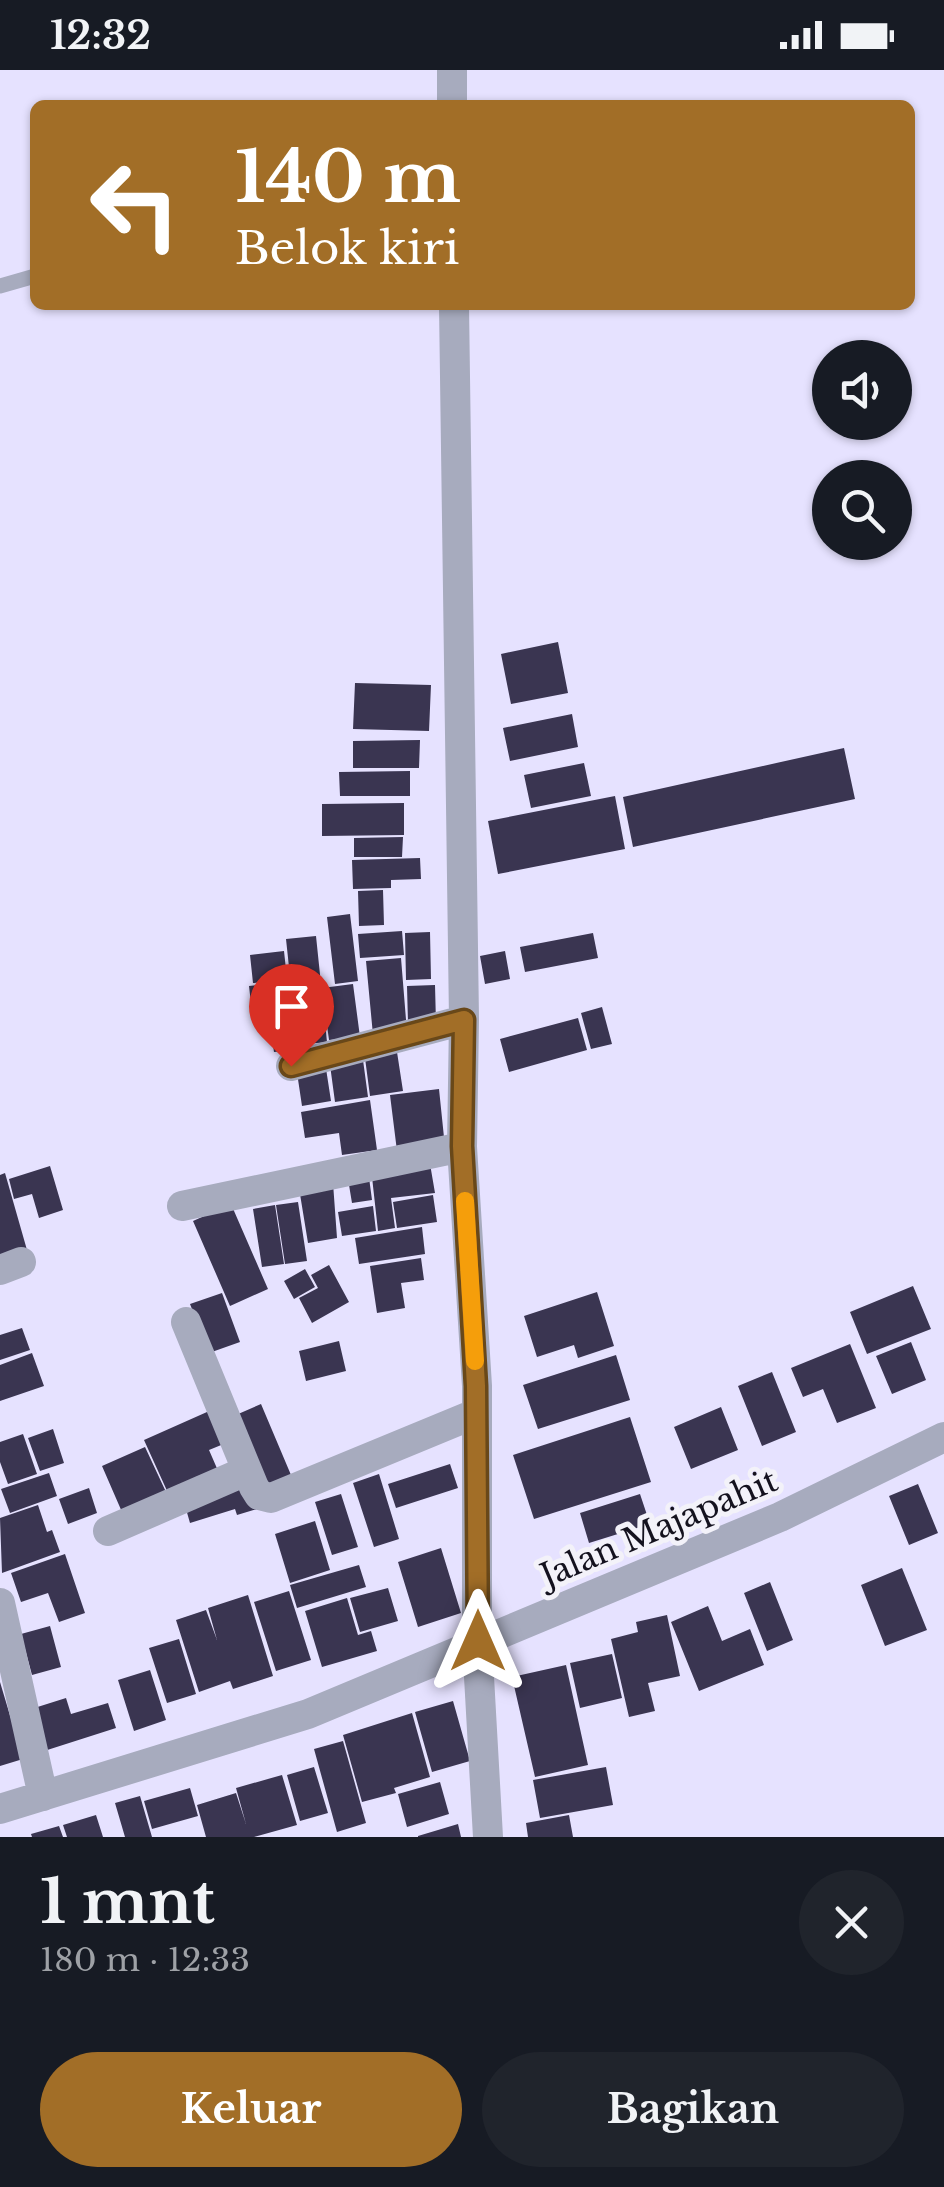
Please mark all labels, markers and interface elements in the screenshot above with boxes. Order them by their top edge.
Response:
text: 12:32 [50,12,151,59]
text: 140 m [235,134,461,221]
icon: left [70,140,200,270]
text: Belok kiri [235,220,459,276]
map controls [812,340,912,560]
button: sound [812,340,912,440]
button: search [812,460,912,560]
pin [249,964,334,1067]
icon: arrive [264,979,319,1034]
street label: Jalan Majapahit [531,1460,783,1597]
position arrow [426,1589,530,1693]
text: 1 mnt [40,1865,215,1939]
button: close [799,1870,904,1975]
text: 180 m · 12:33 [40,1940,250,1980]
button: Keluar [40,2052,462,2167]
button: Bagikan [482,2052,904,2167]

